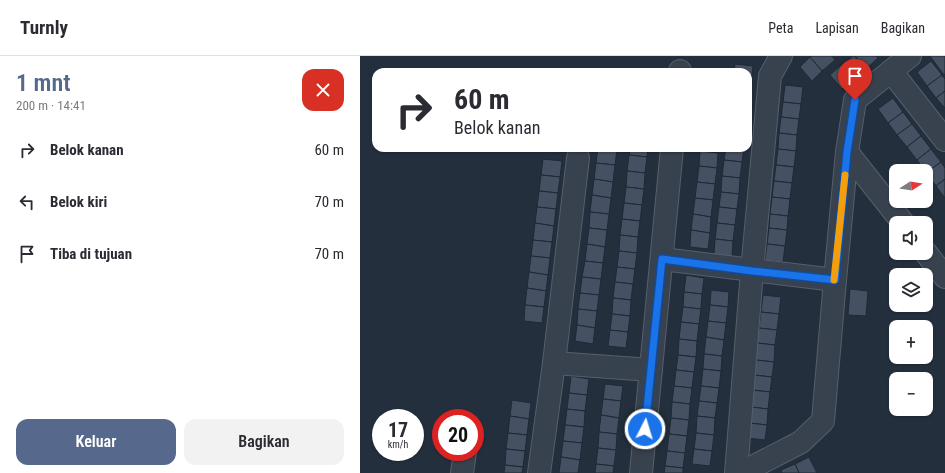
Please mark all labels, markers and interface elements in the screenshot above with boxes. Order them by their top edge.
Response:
text: Turnly [20,16,68,39]
text: Peta [768,20,793,36]
text: Lapisan [815,20,859,36]
text: Bagikan [881,20,925,36]
pin [838,59,872,100]
icon: arrive [844,65,866,87]
text: 1 mnt [16,69,71,97]
button: close [302,69,344,111]
text: 60 m [454,83,510,116]
icon: right [388,84,440,136]
text: 200 m · 14:41 [16,98,86,113]
text: Belok kanan [454,117,540,138]
icon: right [16,139,38,161]
text: Belok kanan [50,141,124,159]
text: 60 m [314,141,344,159]
north arrow [889,164,933,208]
map controls [889,164,933,416]
icon: left [16,191,38,213]
text: Belok kiri [50,193,107,211]
text: 70 m [314,193,344,211]
button: sound [889,216,933,260]
icon: arrive [16,243,38,265]
text: Tiba di tujuan [50,245,132,263]
text: 70 m [314,245,344,263]
button: layers [889,268,933,312]
button: + [889,320,933,364]
button: − [889,372,933,416]
position arrow [624,408,666,450]
speed limit sign: 20 [432,409,484,461]
text: 17 [388,418,408,442]
button: Keluar [16,419,176,465]
button: Bagikan [184,419,344,465]
text: km/h [388,439,408,450]

